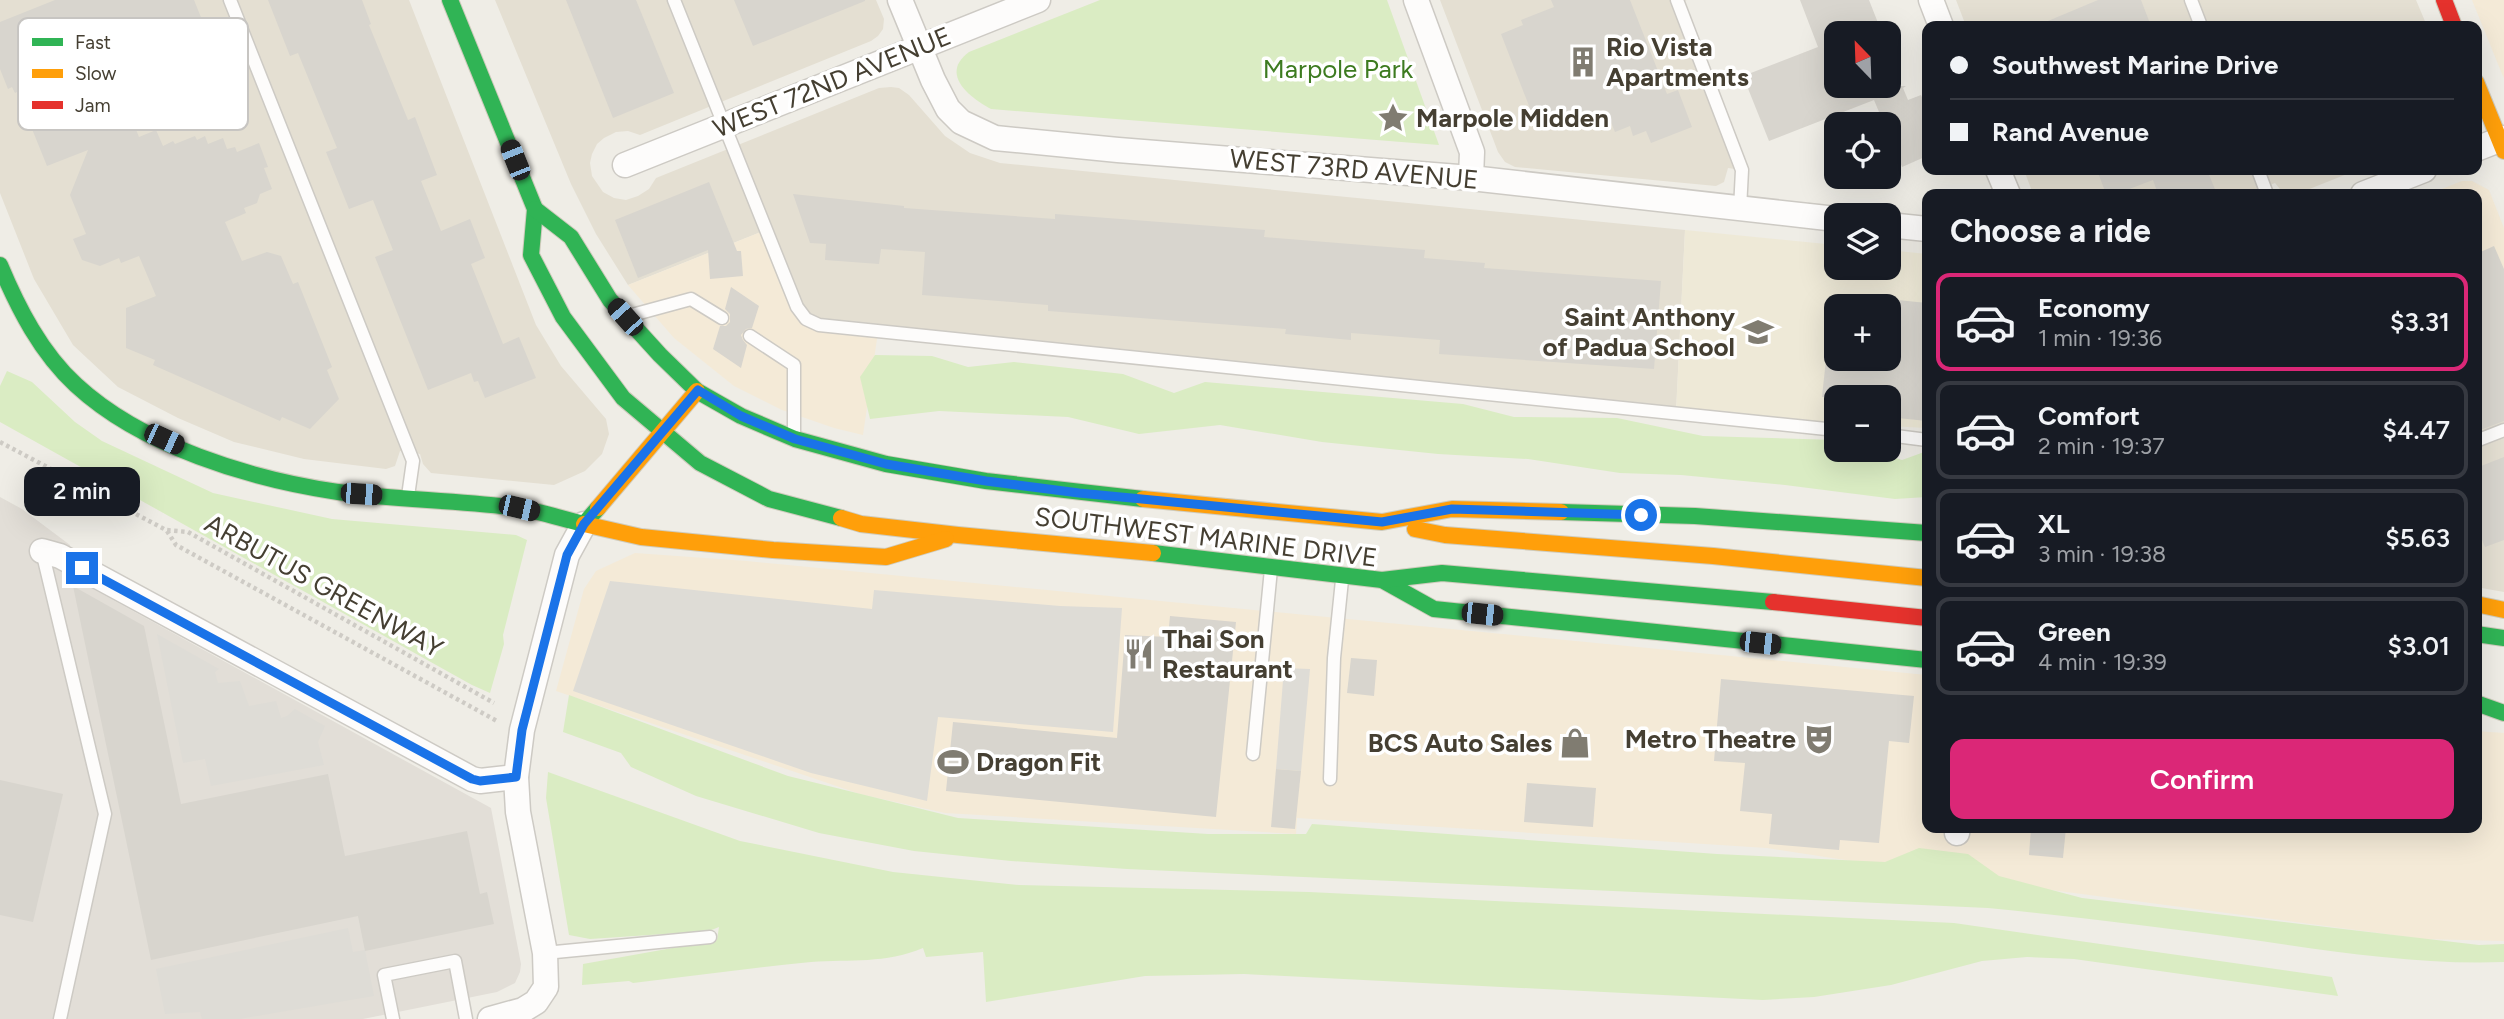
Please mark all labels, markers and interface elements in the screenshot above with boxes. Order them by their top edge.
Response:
legend [18,18,248,130]
street label: WEST 72ND AVENUE [708,20,956,144]
north arrow [1824,21,1900,98]
map controls [1824,21,1901,462]
text: Fast [75,31,111,54]
place label: Rio Vista Apartments [1606,31,1749,93]
building icon: Rio Vista Apartments [1566,45,1600,79]
text: Southwest Marine Drive [1992,49,2279,81]
park label: Marpole Park [1263,53,1414,85]
text: Slow [75,62,117,85]
text: Jam [75,94,111,117]
place icon: Marpole Midden [1376,101,1410,135]
place label: Marpole Midden [1416,102,1609,134]
button: locate [1824,112,1901,189]
text: Rand Avenue [1992,116,2149,148]
car [498,137,533,183]
street label: WEST 73RD AVENUE [1228,142,1480,196]
button: layers [1824,203,1901,280]
text: Choose a ride [1950,212,2151,250]
icon: car [1954,291,2017,354]
text: Economy [2038,292,2150,324]
car [604,294,647,340]
button: + [1824,294,1901,371]
place label: Saint Anthony of Padua School [1543,301,1735,363]
text: $3.31 [2390,306,2450,338]
school or university icon: Saint Anthony of Padua School [1741,315,1775,349]
text: 1 min · 19:36 [2038,324,2162,352]
button: − [1824,385,1901,462]
icon: car [1954,399,2017,462]
text: Comfort [2038,400,2140,432]
text: $4.47 [2383,414,2450,446]
car [141,421,188,457]
text: 2 min · 19:37 [2038,432,2165,460]
callout: 2 min [24,466,140,516]
text: 2 min [53,477,111,505]
car [340,482,383,506]
car [497,493,542,523]
route start [1625,499,1657,531]
street label: SOUTHWEST MARINE DRIVE [1033,500,1379,574]
street label: ARBUTUS GREENWAY [199,507,449,665]
icon: car [1954,507,2017,570]
text: XL [2038,508,2070,540]
text: $5.63 [2385,522,2450,554]
text: 3 min · 19:38 [2038,540,2166,568]
route end [66,552,98,584]
car [1461,601,1504,627]
icon: car [1954,615,2017,678]
text: Green [2038,616,2111,648]
place label: Thai Son Restaurant [1162,623,1293,685]
car [1739,630,1782,656]
text: $3.01 [2387,630,2450,662]
restaurant icon: Thai Son Restaurant [1122,637,1156,671]
text: 4 min · 19:39 [2038,648,2167,676]
theatre icon: Metro Theatre [1802,722,1836,756]
place label: Metro Theatre [1625,723,1796,755]
shop icon: BCS Auto Sales [1558,726,1592,760]
place label: BCS Auto Sales [1368,727,1552,759]
button: Confirm [1950,739,2454,819]
sports icon: Dragon Fit [936,745,970,779]
place label: Dragon Fit [976,746,1101,778]

